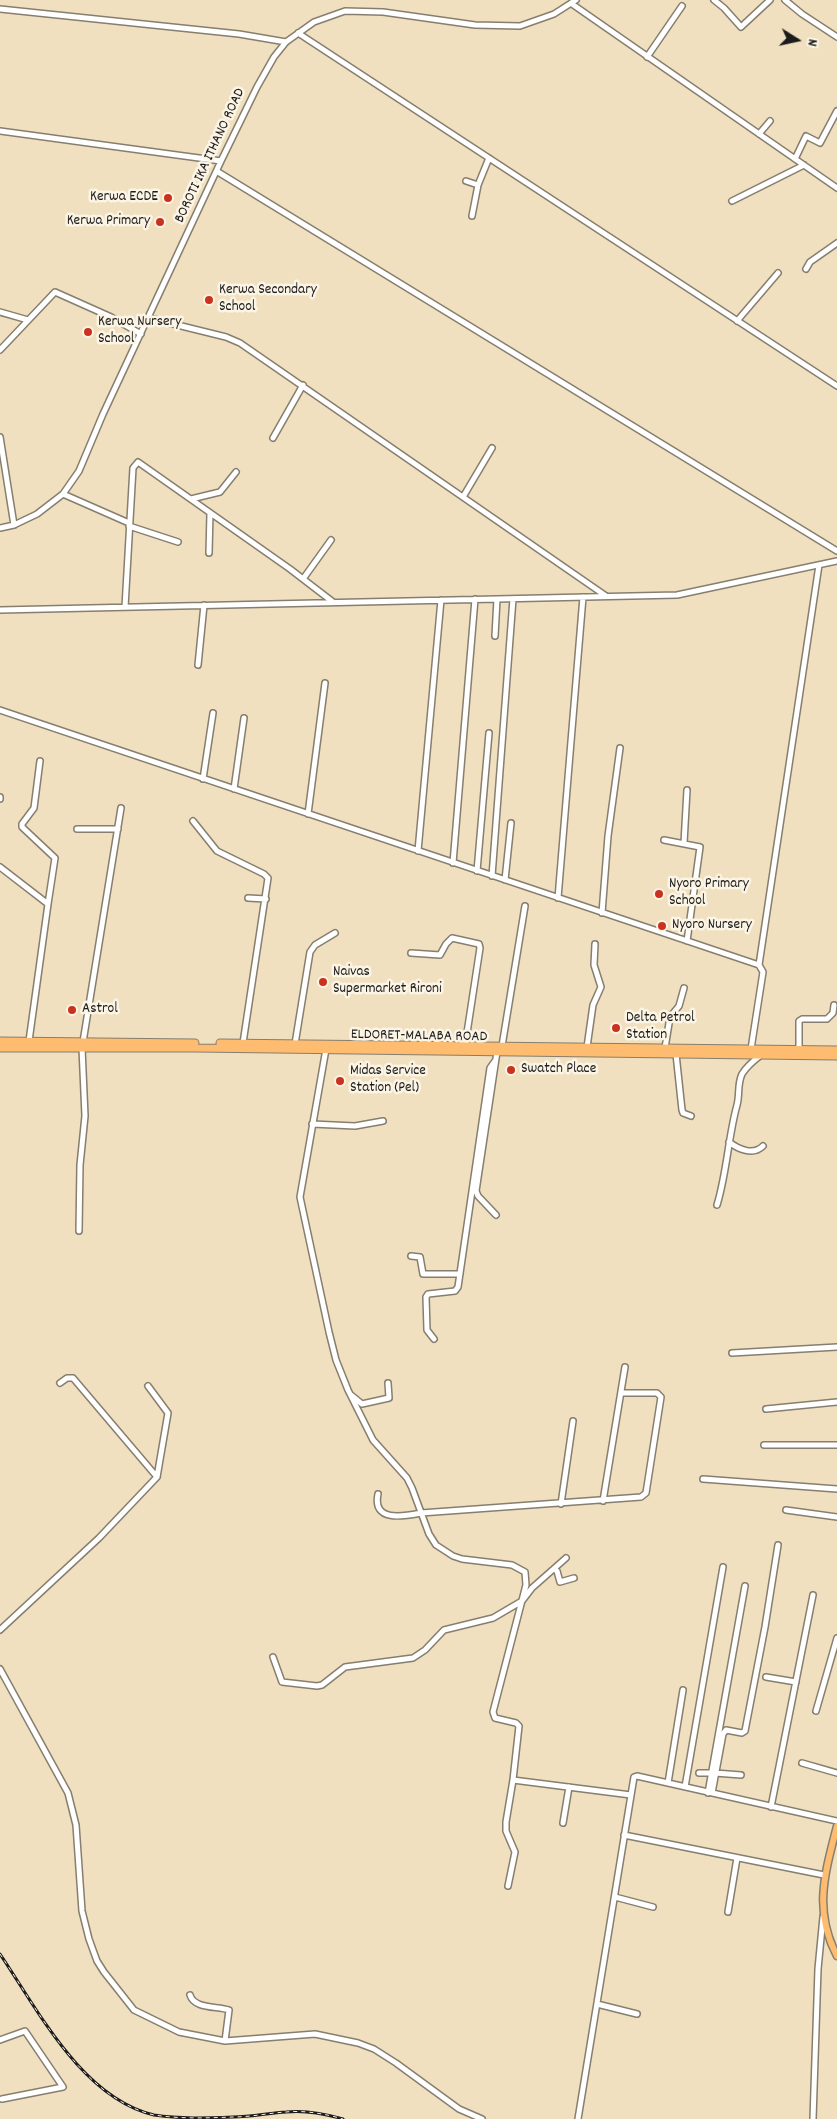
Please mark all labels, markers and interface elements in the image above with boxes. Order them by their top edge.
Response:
north arrow [772,15,822,65]
text: N [801,37,822,48]
street label: BOROTI IKA ITHANO ROAD [172,86,250,226]
place label: Kerwa ECDE [90,189,158,207]
marker: Kerwa ECDE [162,192,174,204]
place label: Kerwa Primary [67,213,150,231]
marker: Kerwa Primary [154,216,166,228]
place label: Kerwa Secondary School [219,282,317,317]
marker: Kerwa Secondary School [203,294,215,306]
place label: Kerwa Nursery School [98,314,181,349]
marker: Kerwa Nursery School [82,326,94,338]
place label: Nyoro Primary School [669,876,749,911]
marker: Nyoro Primary School [653,888,665,900]
place label: Nyoro Nursery [672,917,752,935]
marker: Nyoro Nursery [656,920,668,932]
place label: Naivas Supermarket Rironi [333,964,442,999]
marker: Naivas Supermarket Rironi [317,976,329,988]
place label: Astrol [82,1001,118,1019]
marker: Astrol [66,1004,78,1016]
place label: Delta Petrol Station [626,1010,695,1045]
marker: Delta Petrol Station [610,1022,622,1034]
street label: ELDORET-MALABA ROAD [351,1027,487,1047]
place label: Swatch Place [521,1061,596,1079]
place label: Midas Service Station (Pel) [350,1063,426,1098]
marker: Swatch Place [505,1064,517,1076]
marker: Midas Service Station (Pel) [334,1075,346,1087]

